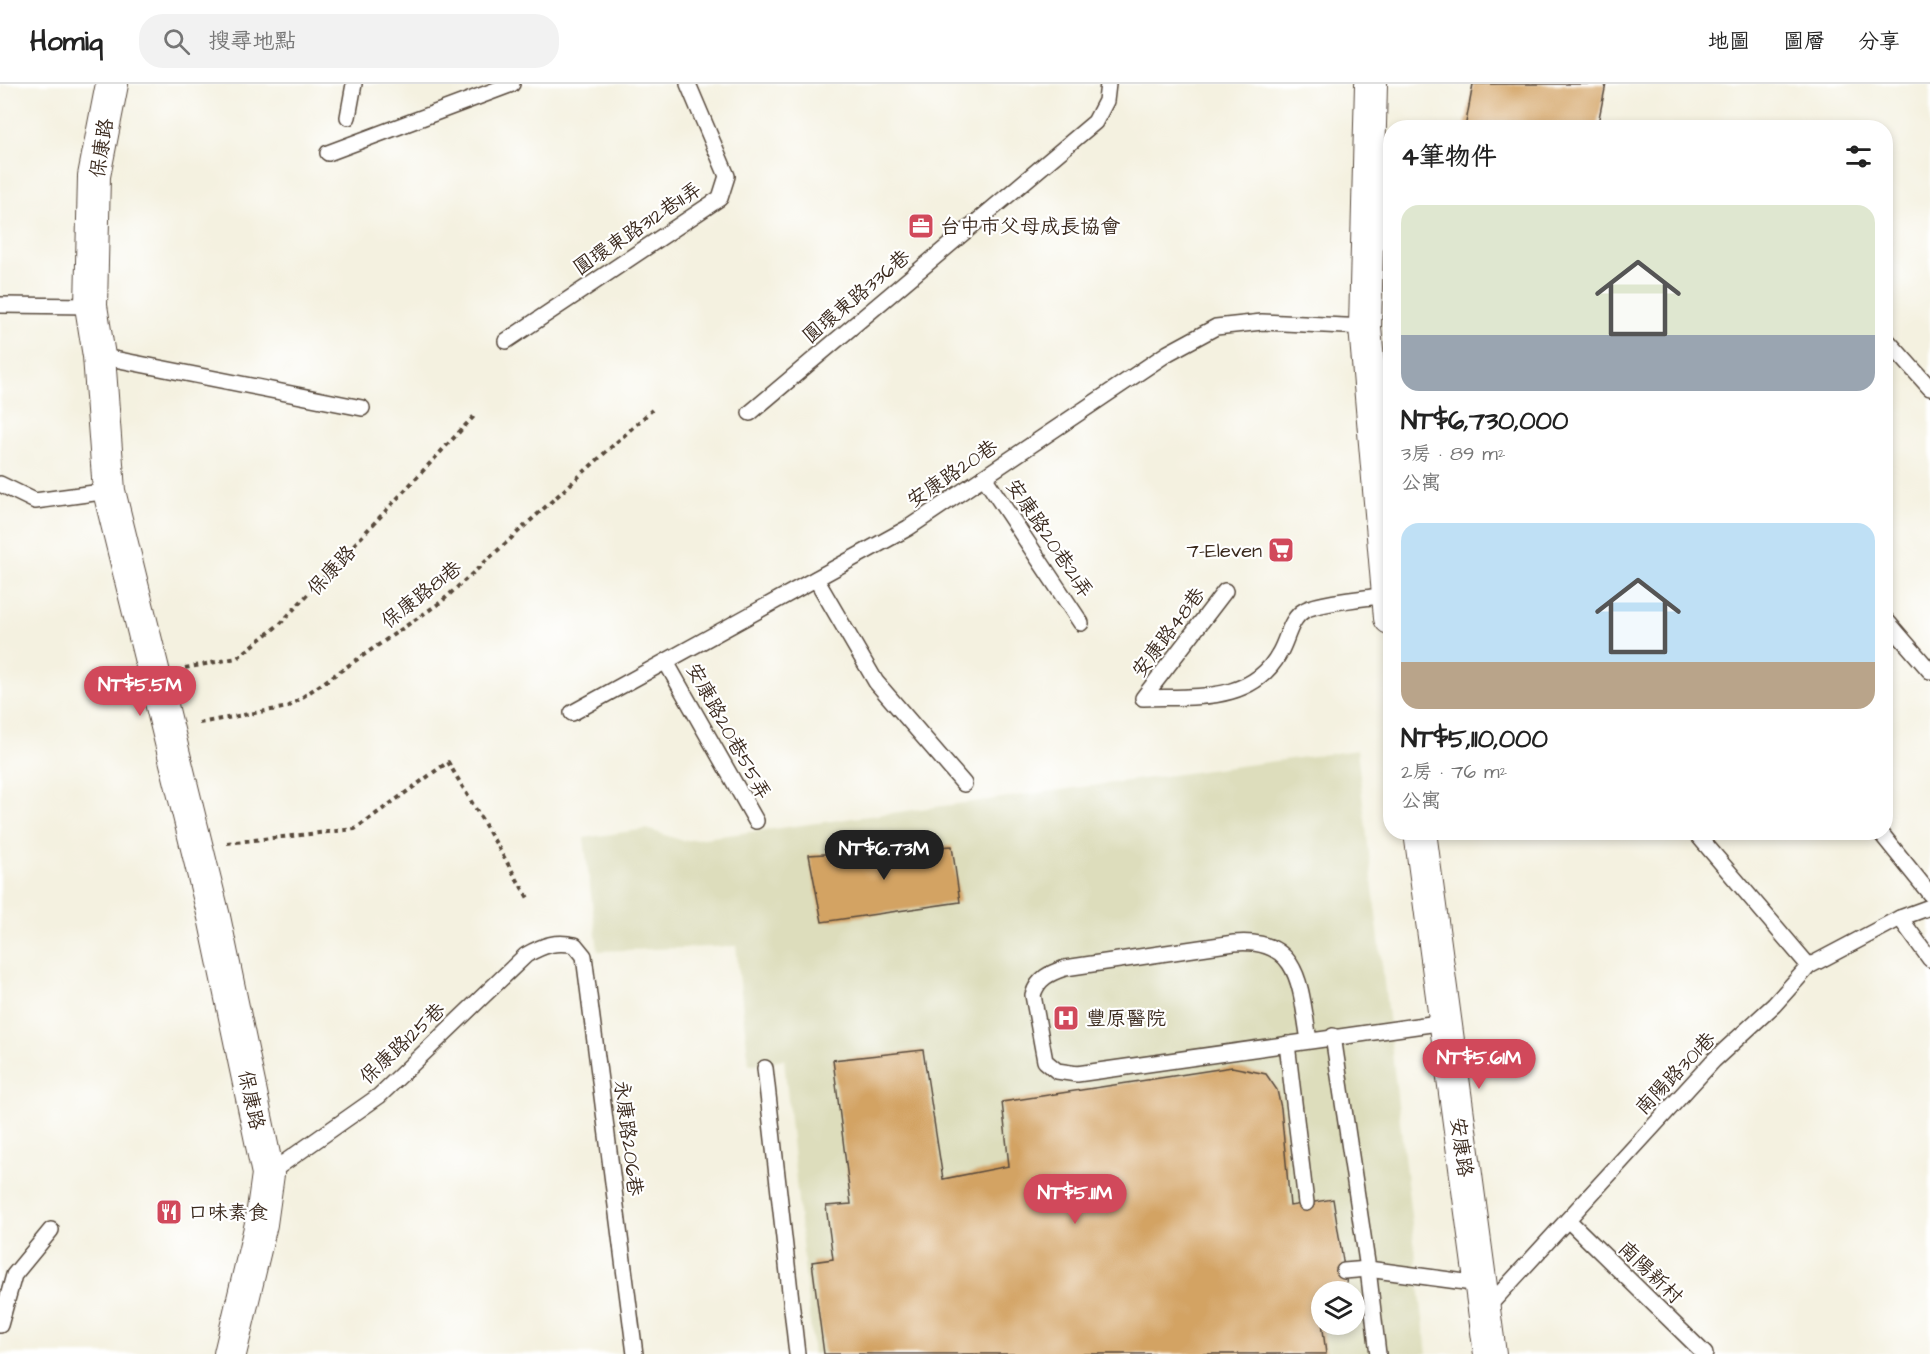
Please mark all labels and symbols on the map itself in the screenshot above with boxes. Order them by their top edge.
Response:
street label: 保康路 [83,115,121,180]
street label: 圓環東路312巷11弄 [568,175,707,282]
office icon: 台中市父母成長協會 [906,211,936,241]
place label: 台中市父母成長協會 [940,213,1121,241]
street label: 圓環東路336巷 [797,243,917,350]
street label: 安康路20巷 [902,433,1004,515]
street label: 安康路20巷21弄 [999,473,1099,604]
supermarket icon: 7-Eleven [1266,535,1296,565]
place label: 7-Eleven [1186,537,1262,565]
street label: 保康路 [301,538,363,602]
street label: 保康路81巷 [375,554,469,635]
street label: 安康路48巷 [1126,581,1213,684]
street label: 安康路20巷55弄 [679,658,777,805]
pin: NT$5.5M [85,666,195,717]
pin: NT$6.73M [822,830,946,881]
street label: 保康路125巷 [354,996,453,1091]
hospital icon: 豐原醫院 [1051,1003,1081,1033]
place label: 豐原醫院 [1086,1005,1166,1033]
street label: 南陽路301巷 [1629,1025,1723,1121]
pin: NT$5.61M [1417,1039,1541,1090]
street label: 保康路 [231,1068,271,1133]
street label: 永康路206巷 [607,1079,649,1199]
street label: 安康路 [1443,1115,1479,1180]
pin: NT$5.11M [1013,1174,1137,1225]
restaurant icon: 口味素食 [154,1197,184,1227]
place label: 口味素食 [188,1199,268,1227]
street label: 南陽新村 [1612,1235,1689,1311]

